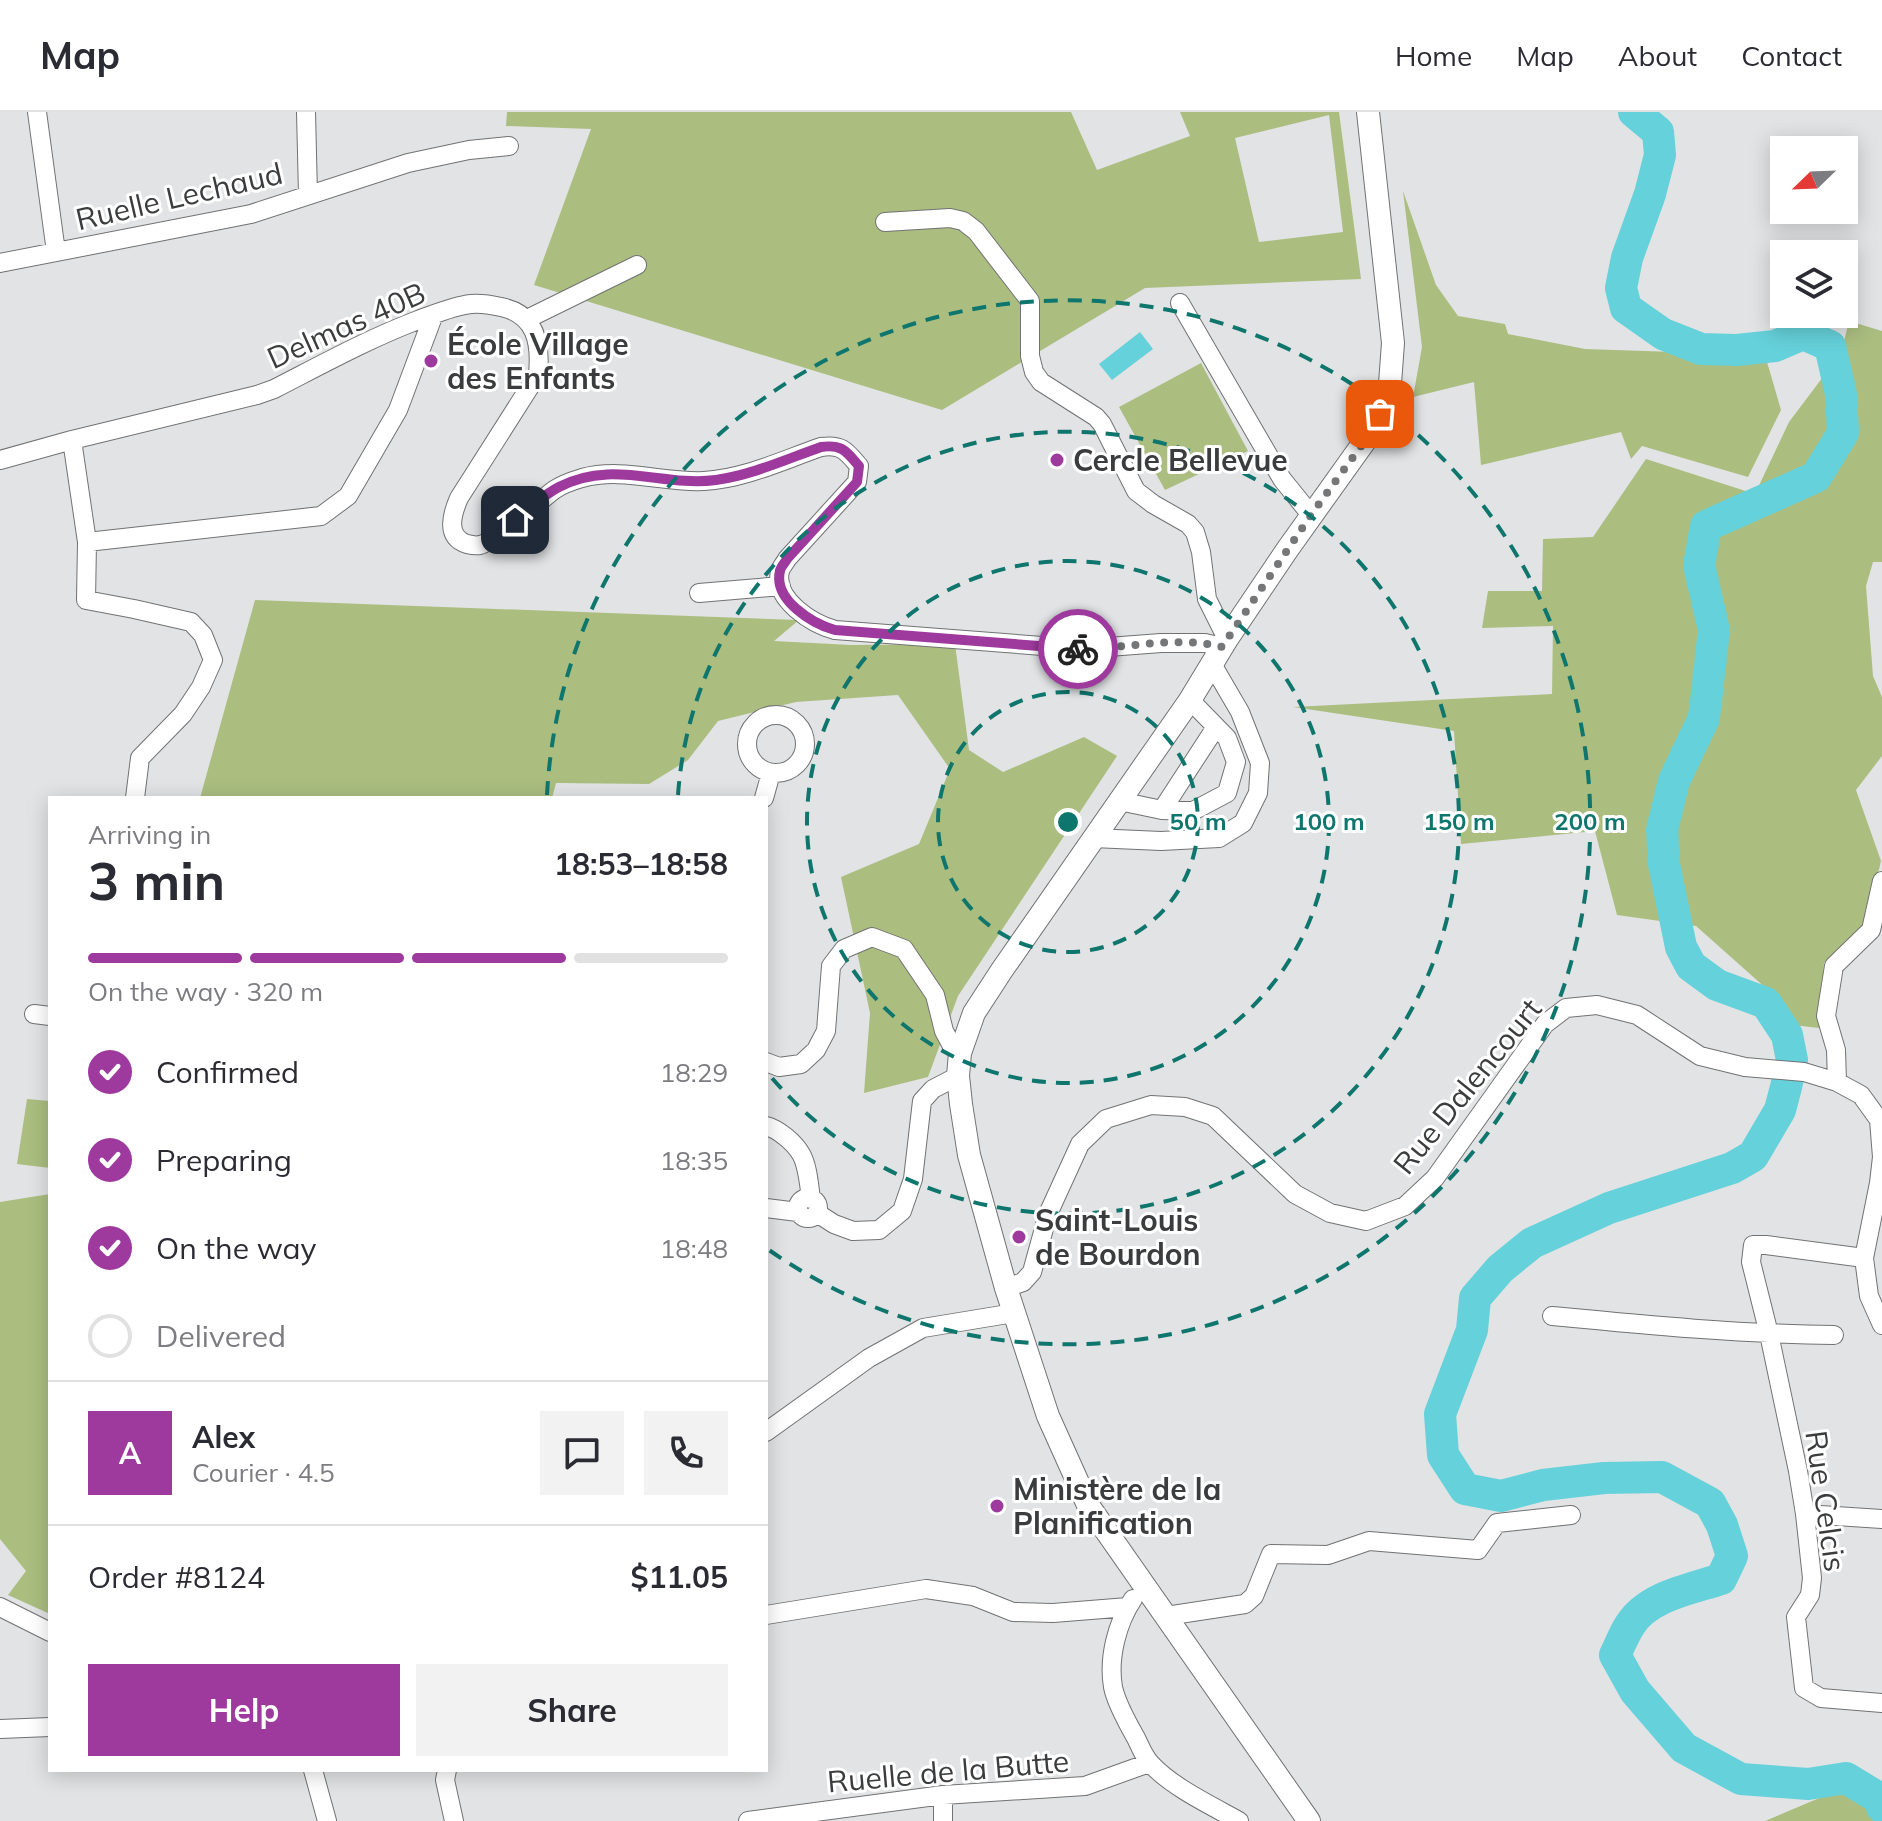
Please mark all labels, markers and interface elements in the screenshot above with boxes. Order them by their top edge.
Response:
text: Map [40,31,120,79]
text: Home [1395,38,1472,73]
text: Map [1516,38,1574,73]
text: About [1618,38,1697,73]
text: Contact [1741,38,1842,73]
north arrow [1770,136,1858,224]
map controls [1770,136,1858,328]
street label: Ruelle Lechaud [72,154,286,238]
button: layers [1770,240,1858,328]
street label: Delmas 40B [261,273,431,377]
place label: École Village des Enfants [447,325,629,397]
marker: École Village des Enfants [422,352,440,370]
pin [1346,380,1414,448]
icon: bag [1358,392,1402,436]
place label: Cercle Bellevue [1073,441,1288,479]
marker: Cercle Bellevue [1048,451,1066,469]
pin [481,486,549,554]
icon: home [493,498,537,542]
courier [1038,609,1118,689]
icon: bike [1056,627,1100,671]
text: 50 m [1170,806,1226,836]
text: 100 m [1293,806,1365,836]
text: 150 m [1423,806,1495,836]
text: 200 m [1554,806,1626,836]
centre of rings [1054,808,1082,836]
text: Arriving in [88,818,211,851]
text: 18:53–18:58 [554,845,728,883]
text: 3 min [88,848,225,913]
text: On the way · 320 m [88,975,323,1008]
street label: Rue Dalencourt [1385,991,1549,1181]
icon: check [88,1050,132,1094]
text: Confirmed [156,1053,299,1091]
text: 18:29 [660,1056,728,1089]
icon: check [88,1138,132,1182]
text: Preparing [156,1141,292,1179]
text: 18:35 [660,1144,728,1177]
place label: Saint-Louis de Bourdon [1035,1201,1201,1273]
icon: check [88,1226,132,1270]
marker: Saint-Louis de Bourdon [1010,1228,1028,1246]
text: On the way [156,1229,316,1267]
text: 18:48 [660,1232,728,1265]
text: Delivered [156,1317,286,1355]
button: chat [540,1411,624,1495]
button: phone [644,1411,728,1495]
text: Alex [192,1418,255,1456]
street label: Rue Celcis [1797,1428,1855,1574]
text: A [119,1434,141,1472]
text: Courier · 4.5 [192,1456,335,1489]
place label: Ministère de la Planification [1013,1470,1221,1542]
marker: Ministère de la Planification [988,1497,1006,1515]
text: Order #8124 [88,1558,265,1596]
text: $11.05 [631,1558,728,1596]
button: Help [88,1664,400,1756]
button: Share [416,1664,728,1756]
street label: Ruelle de la Butte [826,1742,1070,1800]

